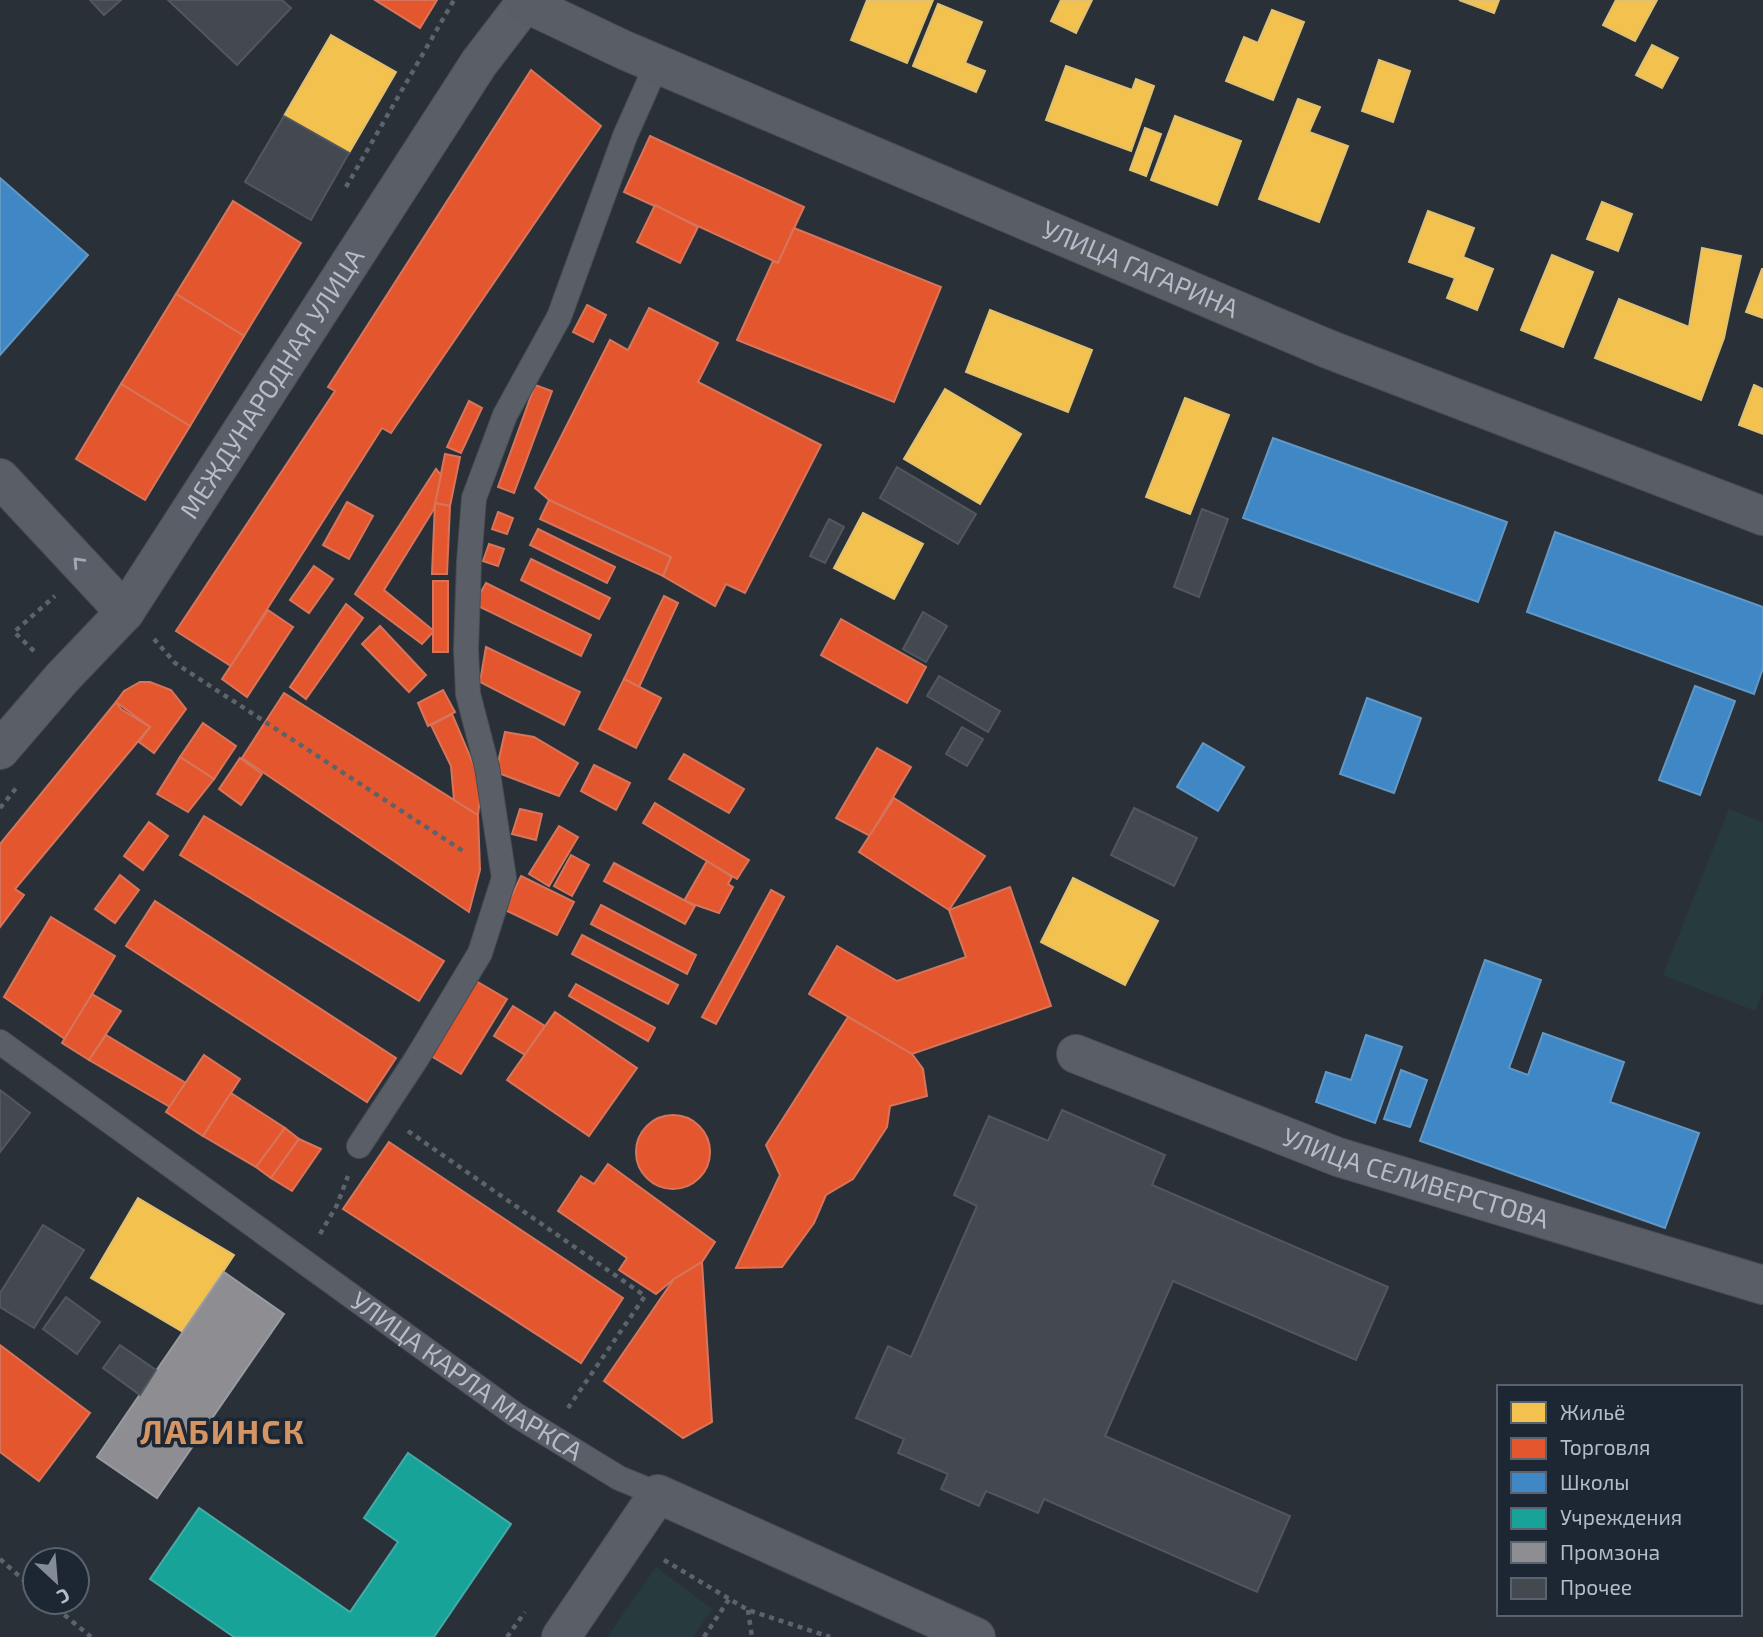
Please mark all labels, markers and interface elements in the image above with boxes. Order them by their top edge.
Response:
street label: УЛИЦА ГАГАРИНА [1038,212,1244,323]
street label: МЕЖДУНАРОДНАЯ УЛИЦА [173,242,369,524]
one-way arrow [74,557,87,570]
street label: УЛИЦА СЕЛИВЕРСТОВА [1278,1120,1553,1234]
street label: УЛИЦА КАРЛА МАРКСА [345,1284,589,1466]
legend [1497,1385,1742,1616]
text: Жильё [1560,1399,1625,1424]
district label: ЛАБИНСК [140,1411,306,1451]
text: Торговля [1560,1434,1650,1459]
text: Школы [1560,1469,1629,1494]
text: Учреждения [1560,1504,1682,1529]
text: Промзона [1560,1539,1660,1564]
north arrow [21,1546,91,1616]
text: Прочее [1560,1574,1632,1599]
text: С [54,1584,74,1610]

